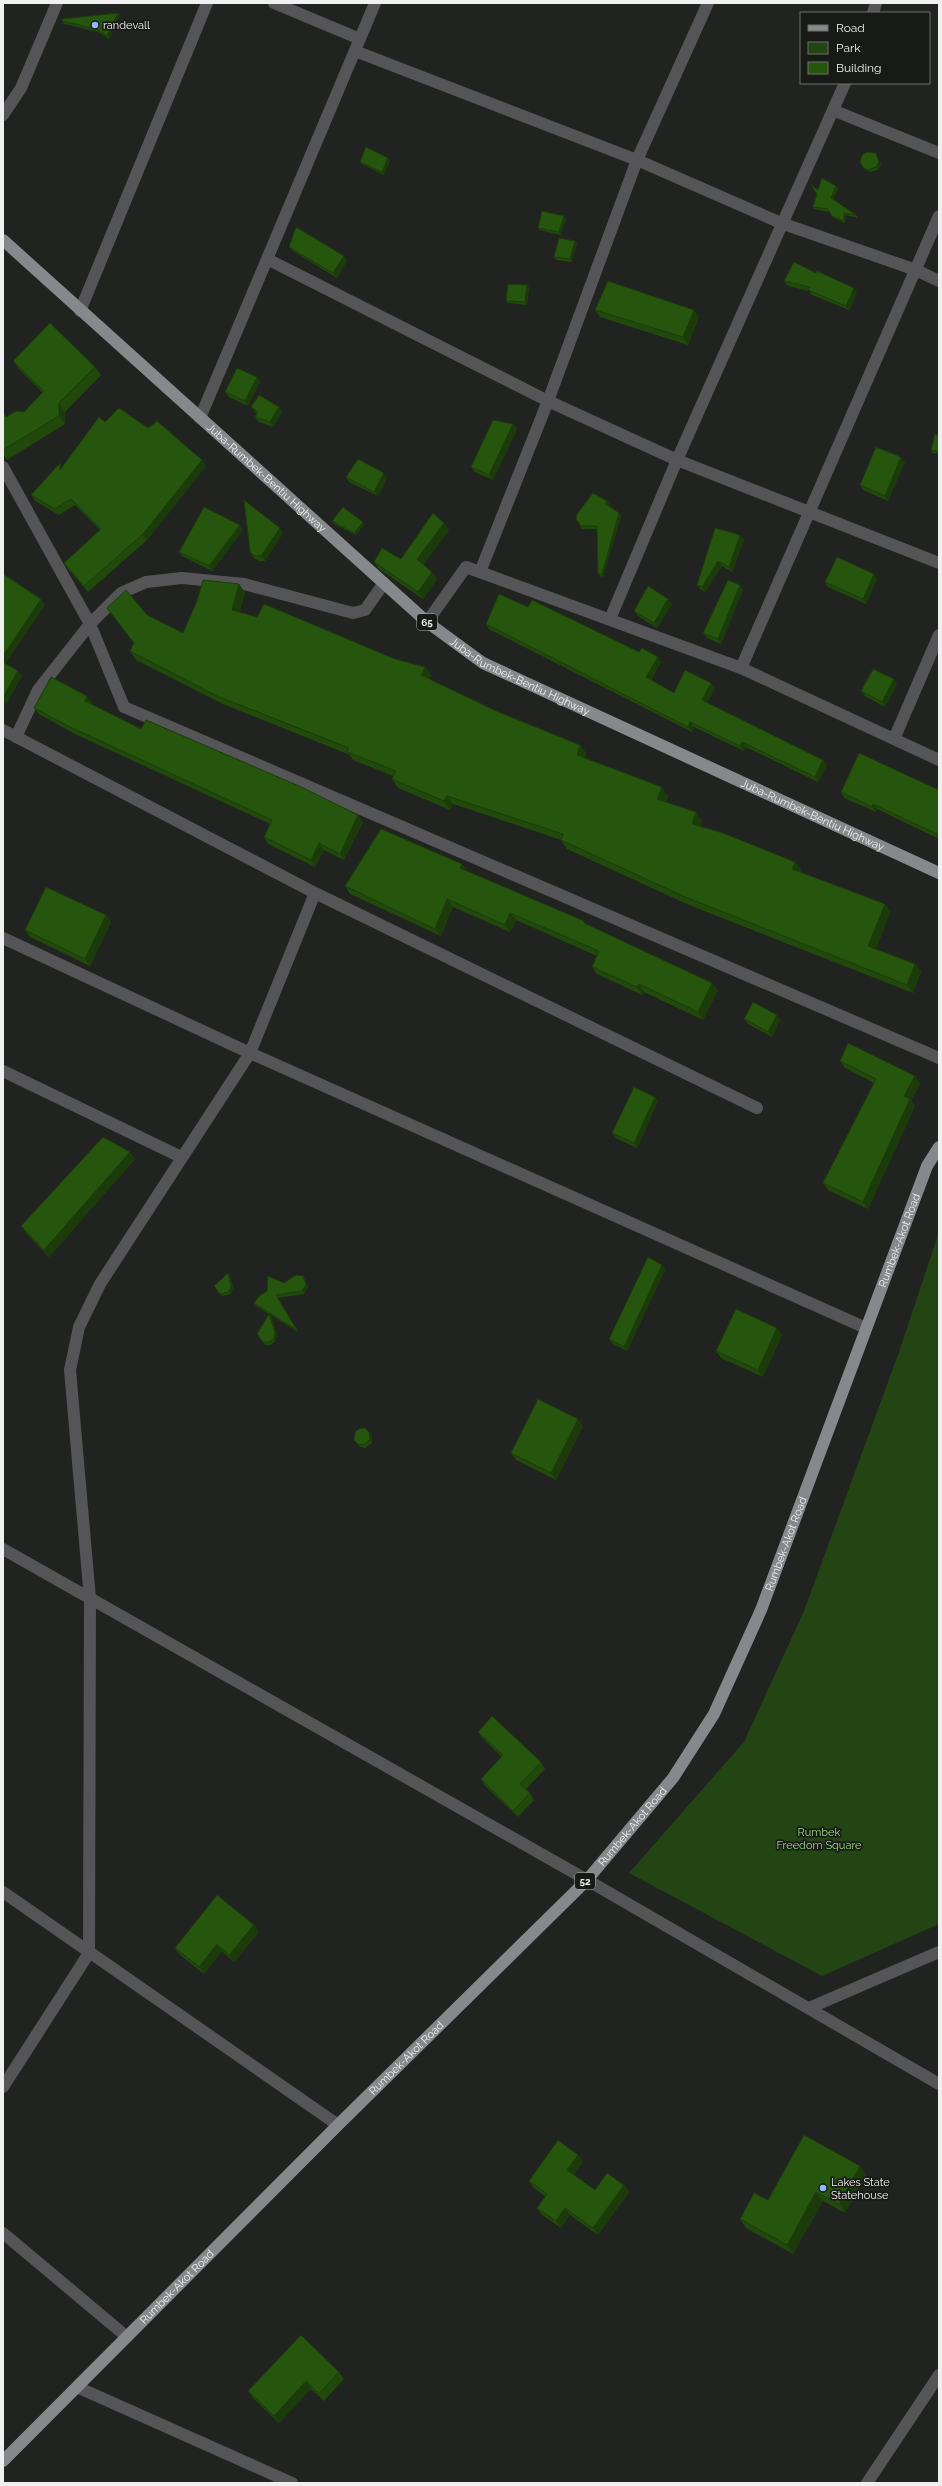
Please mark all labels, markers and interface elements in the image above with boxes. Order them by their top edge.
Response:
legend [800,12,930,84]
place label: randevall [103,19,150,32]
marker: randevall [90,20,100,30]
text: Road [836,21,865,35]
text: Park [836,41,861,55]
text: Building [836,61,882,75]
street label: Juba-Rumbek-Bentiu Highway [204,421,329,535]
road number: 65 [417,614,437,630]
street label: Juba-Rumbek-Bentiu Highway [447,635,592,718]
street label: Juba-Rumbek-Bentiu Highway [739,777,886,854]
street label: Rumbek-Akot Road [876,1192,923,1289]
street label: Rumbek-Akot Road [763,1495,810,1593]
street label: Rumbek-Akot Road [596,1784,670,1869]
park label: Rumbek Freedom Square [776,1826,862,1852]
road number: 52 [575,1873,595,1889]
street label: Rumbek-Akot Road [366,2019,447,2098]
place label: Lakes State Statehouse [831,2176,890,2202]
marker: Lakes State Statehouse [818,2183,828,2193]
street label: Rumbek-Akot Road [137,2247,217,2327]

